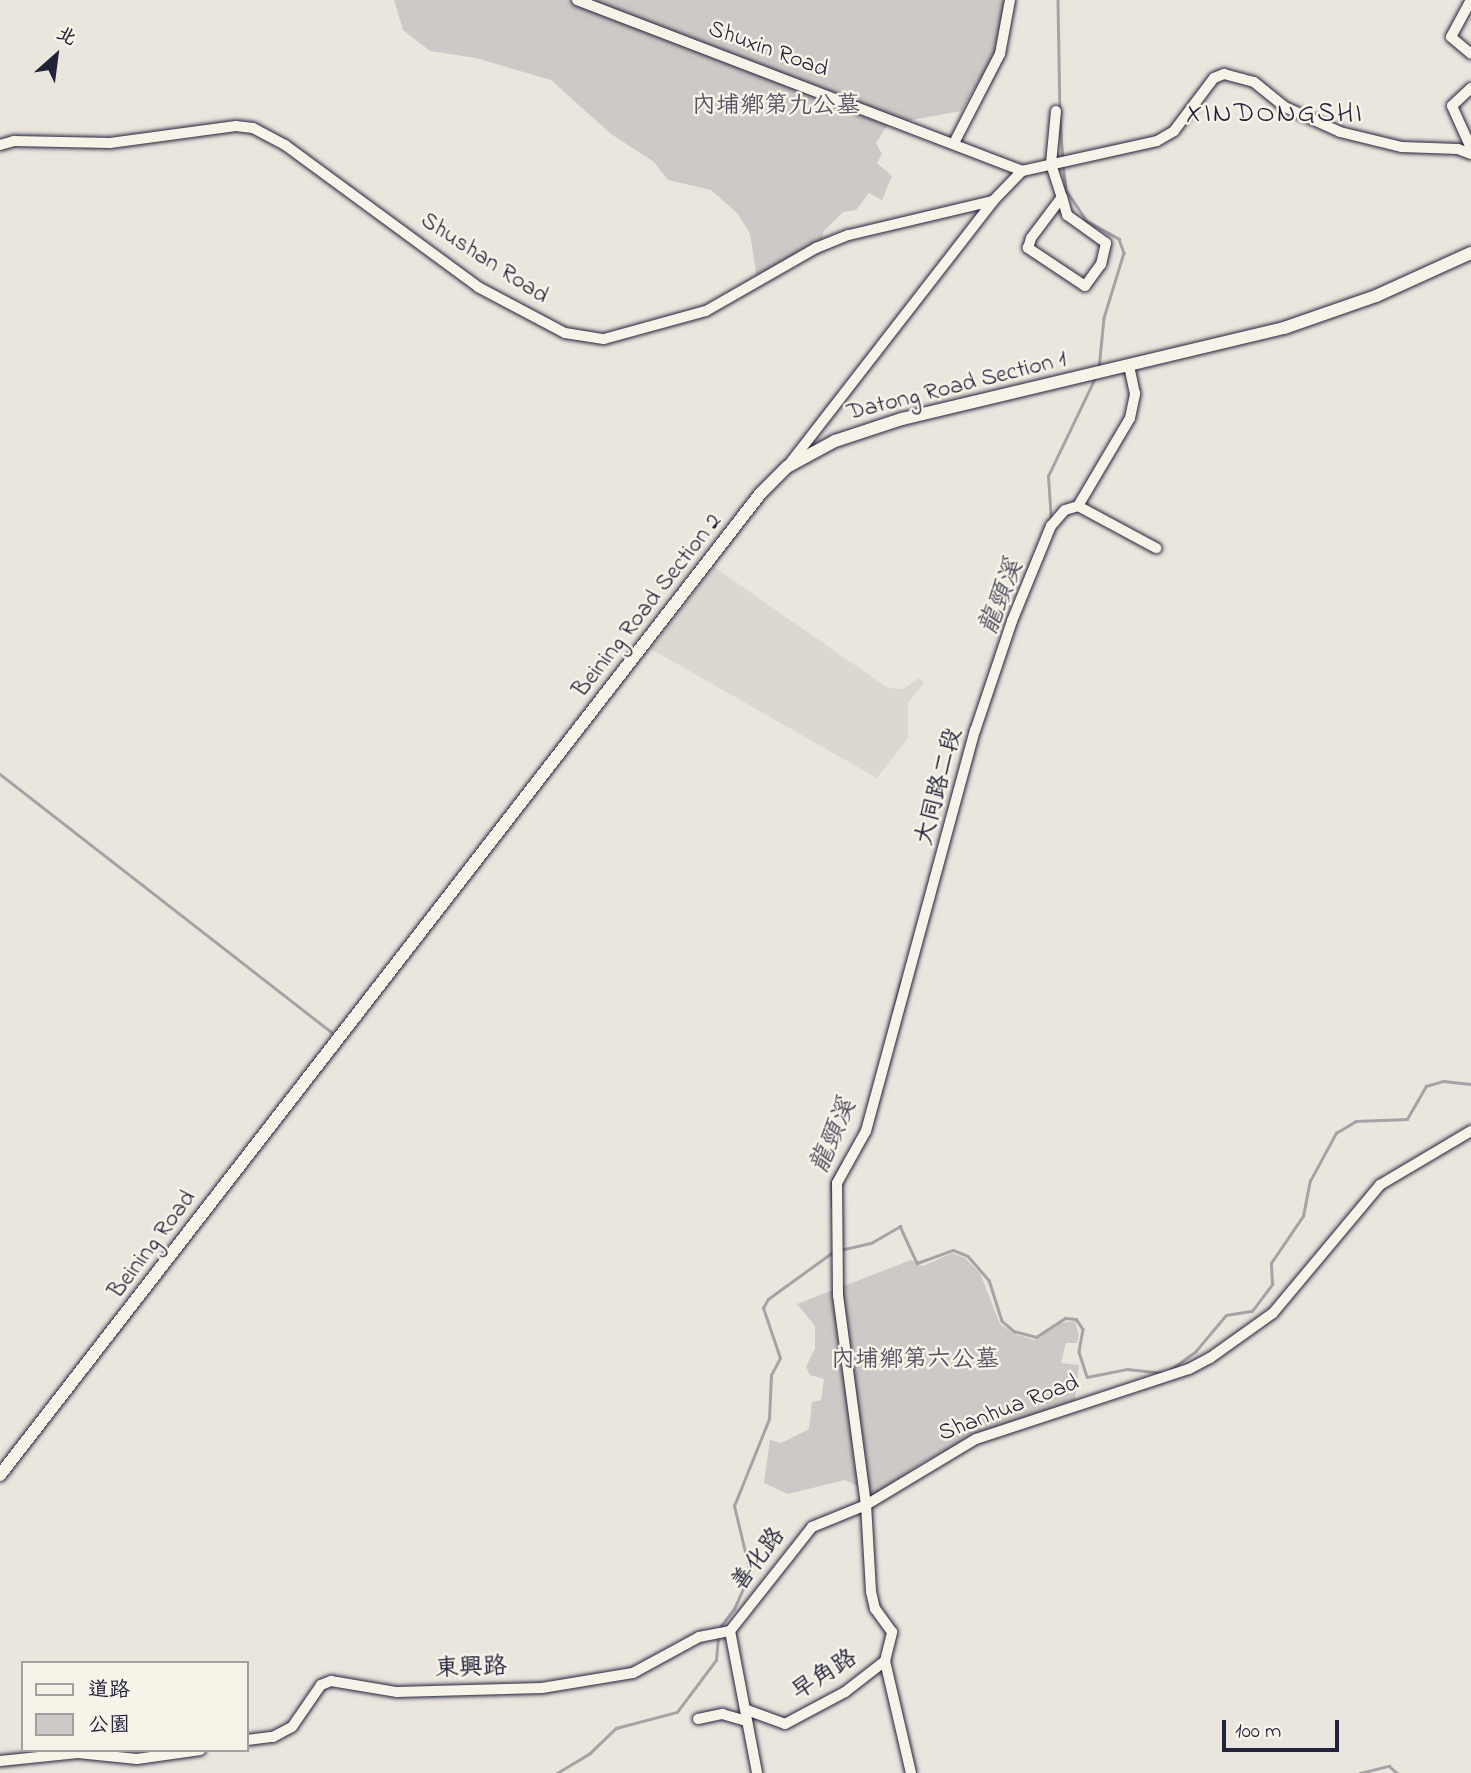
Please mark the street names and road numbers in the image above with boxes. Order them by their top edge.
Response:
street label: Shuxin Road [704,15,832,85]
street label: Shushan Road [414,207,554,311]
street label: Datong Road Section 1 [844,346,1070,428]
street label: Beining Road Section 2 [567,508,729,704]
street label: 大同路二段 [911,725,969,849]
street label: Beining Road [103,1185,203,1305]
street label: Shanhua Road [935,1369,1083,1449]
street label: 善化路 [726,1523,792,1597]
street label: 早角路 [787,1644,863,1708]
street label: 東興路 [435,1653,507,1685]

